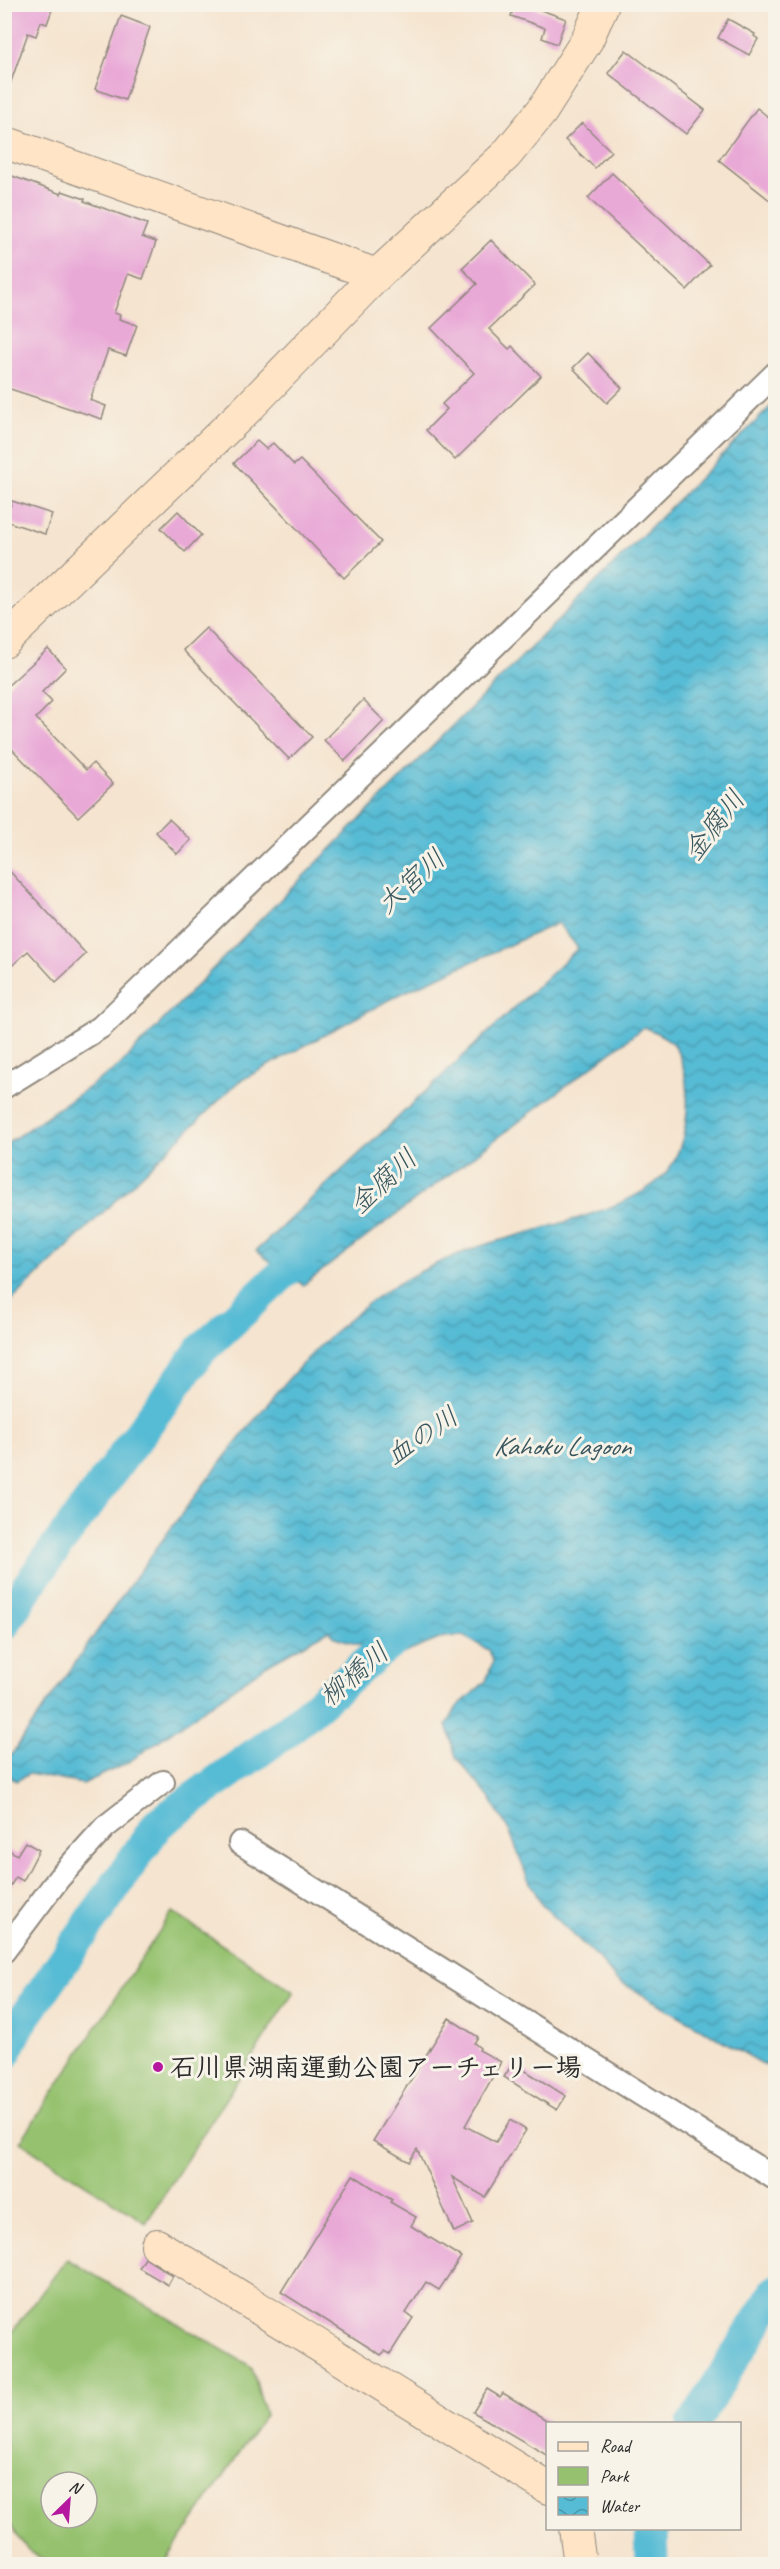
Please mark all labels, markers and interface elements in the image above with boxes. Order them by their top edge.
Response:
water label: 金腐川 [676,783,752,867]
water label: 大宮川 [370,841,452,921]
water label: 金腐川 [342,1141,424,1221]
water label: 血の川 [379,1399,465,1473]
water label: Kahoku Lagoon [494,1429,632,1463]
water label: 柳橋川 [312,1635,396,1713]
place label: 石川県湖南運動公園アーチェリー場 [170,2051,582,2084]
marker: 石川県湖南運動公園アーチェリー場 [151,2060,165,2074]
legend [546,2422,741,2530]
text: Road [600,2435,633,2457]
text: Park [600,2465,630,2487]
north arrow [39,2470,99,2530]
text: N [66,2476,86,2500]
text: Water [600,2495,641,2517]

